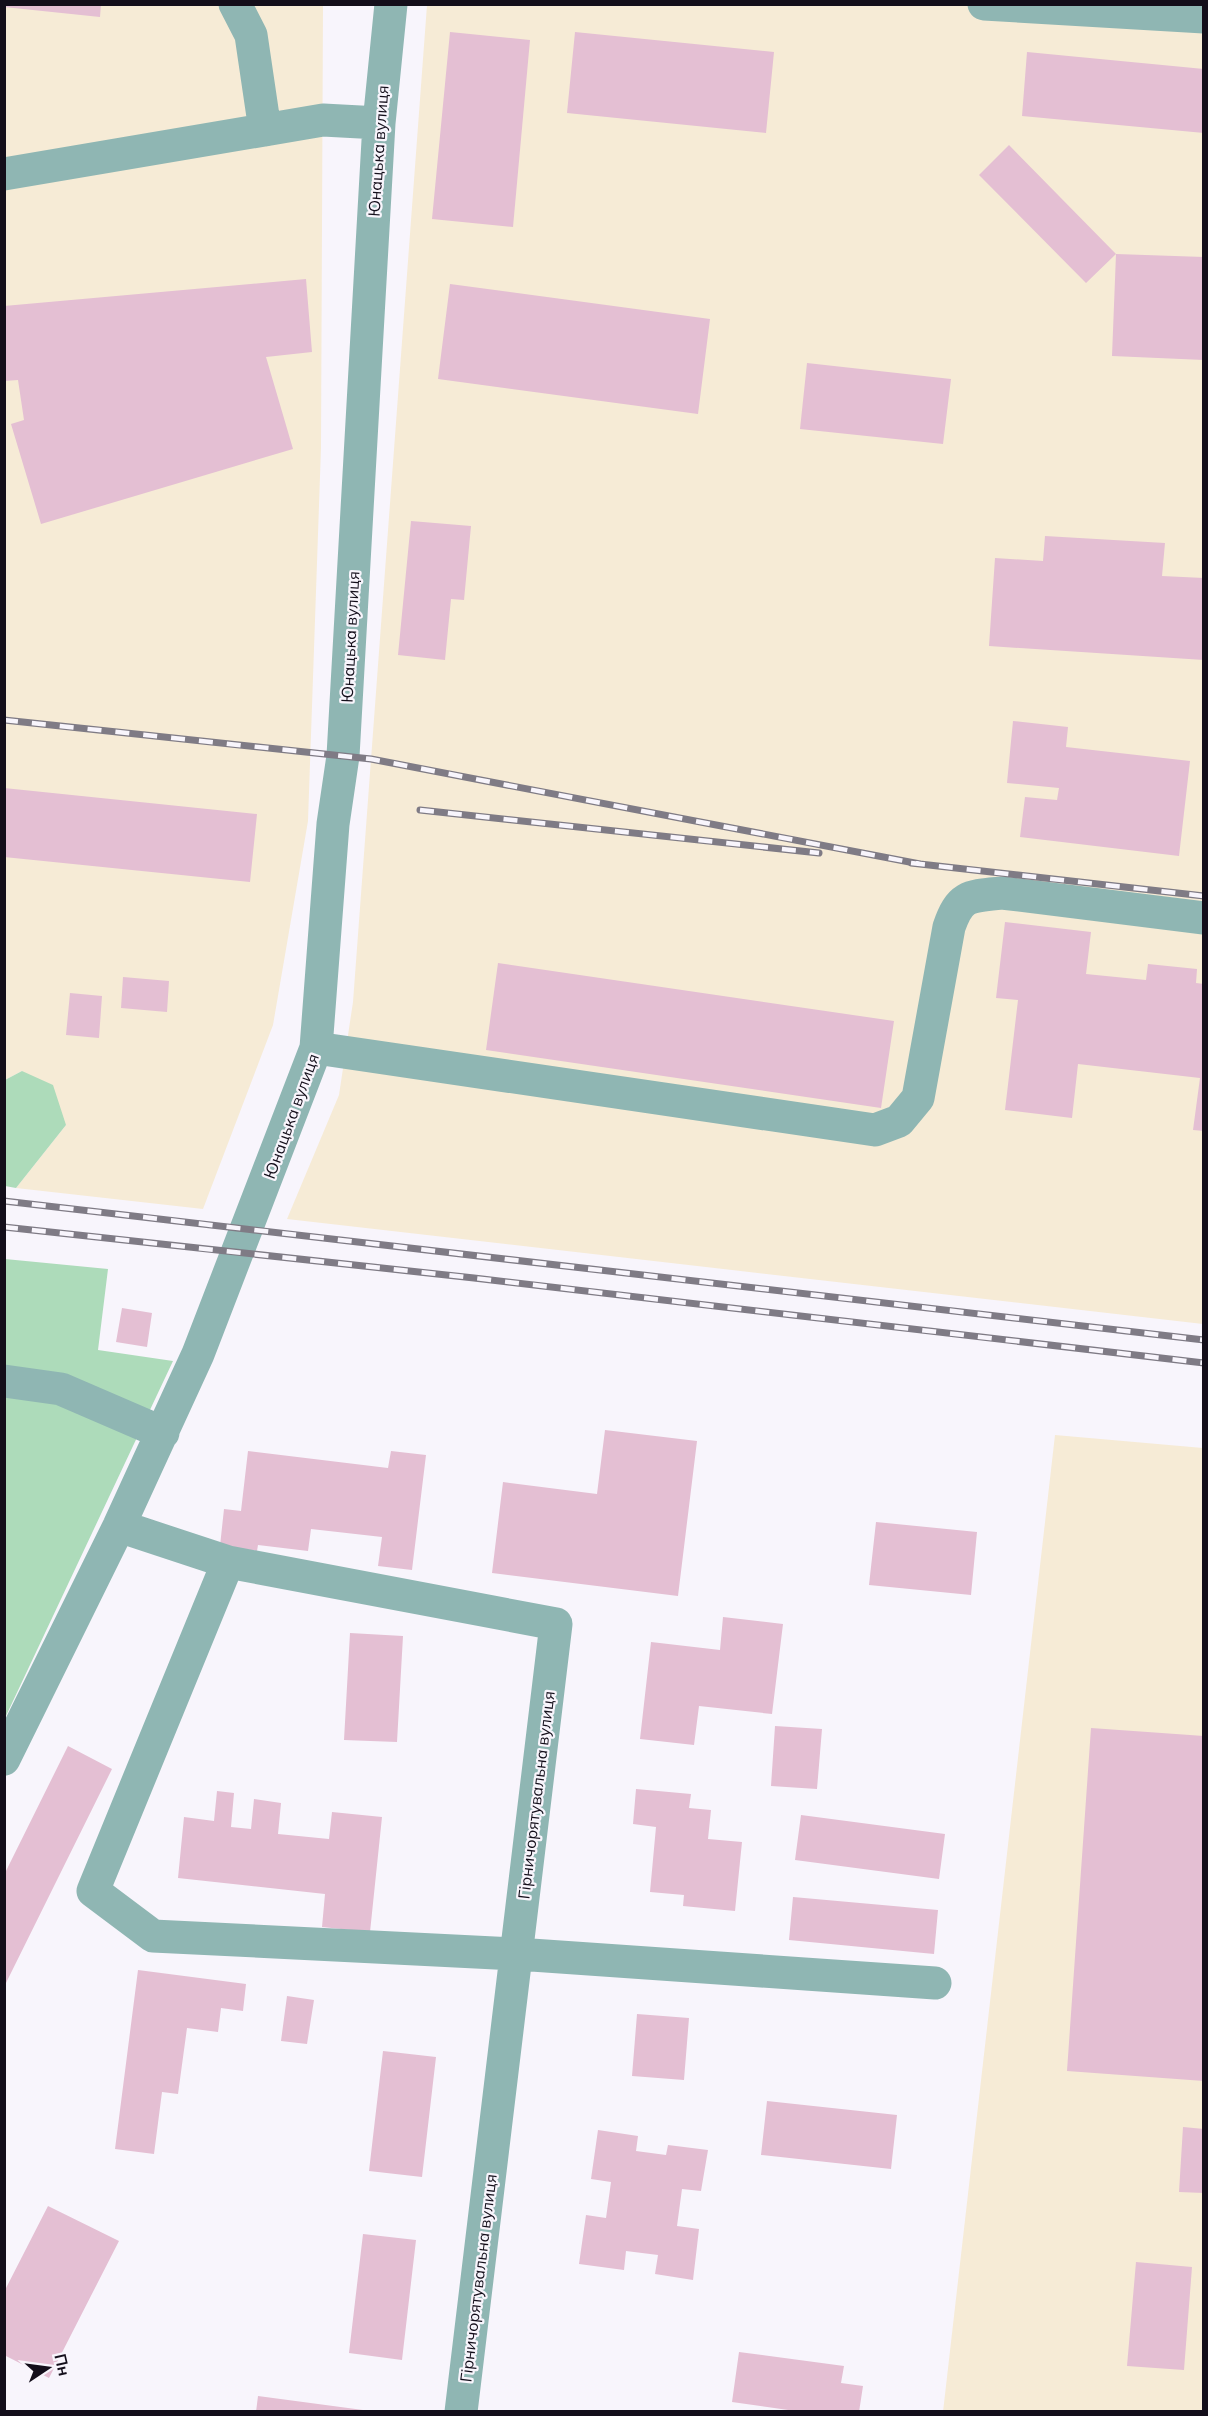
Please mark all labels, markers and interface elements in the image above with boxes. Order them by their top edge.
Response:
street label: Юнацька вулиця [363,85,393,217]
street label: Юнацька вулиця [337,571,363,703]
street label: Юнацька вулиця [259,1051,323,1181]
street label: Гірничорятувальна вулиця [513,1690,559,1900]
street label: Гірничорятувальна вулиця [455,2173,501,2383]
north arrow [18,2338,78,2398]
text: Пн [50,2352,75,2378]

